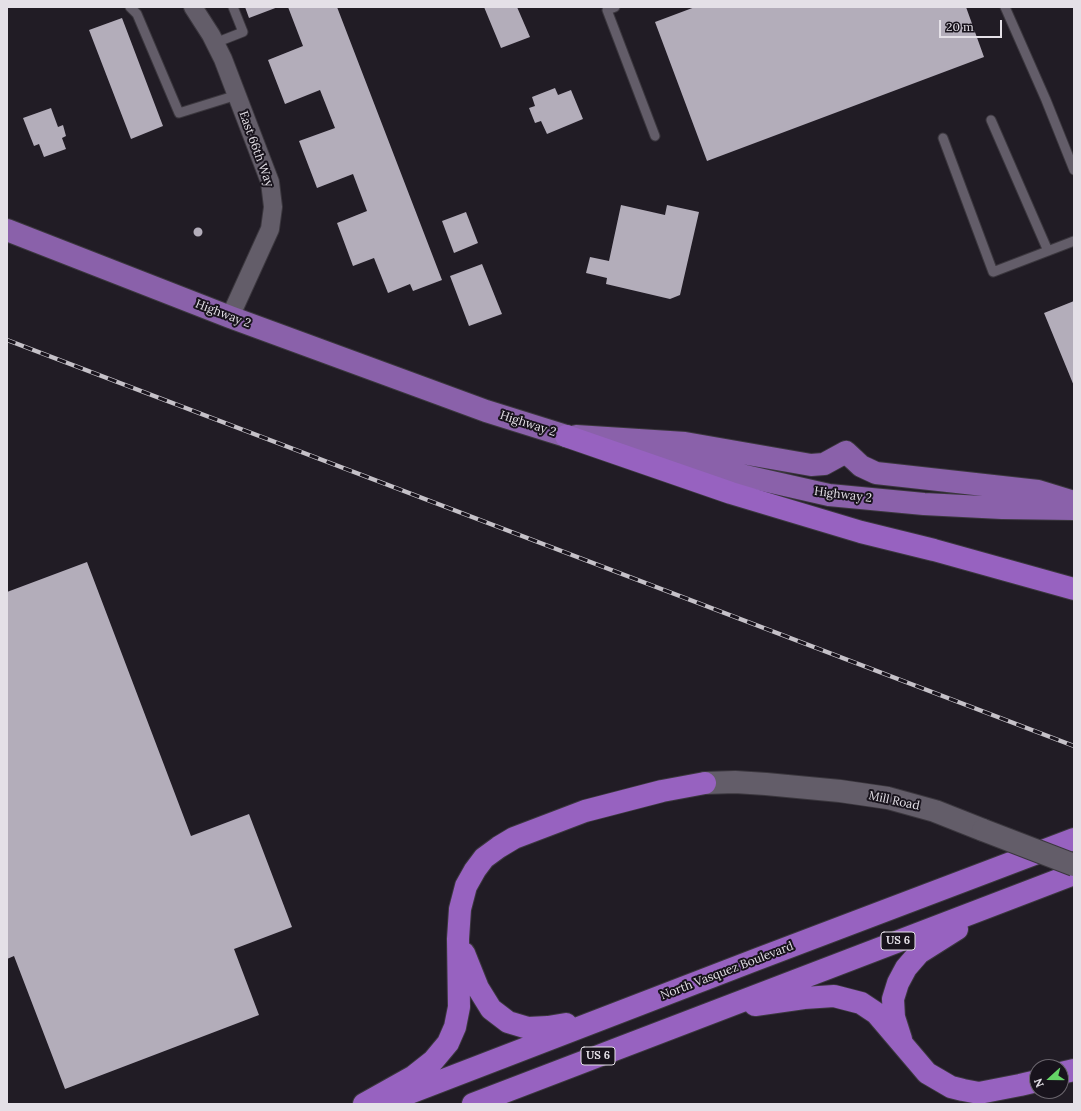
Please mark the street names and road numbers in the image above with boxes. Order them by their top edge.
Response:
street label: East 66th Way [236,109,276,189]
street label: Highway 2 [193,297,253,331]
street label: Highway 2 [498,408,558,440]
street label: Highway 2 [813,484,873,506]
street label: Mill Road [867,789,921,813]
road number: US 6 [881,932,915,950]
street label: North Vasquez Boulevard [658,939,796,1003]
road number: US 6 [581,1047,615,1065]

